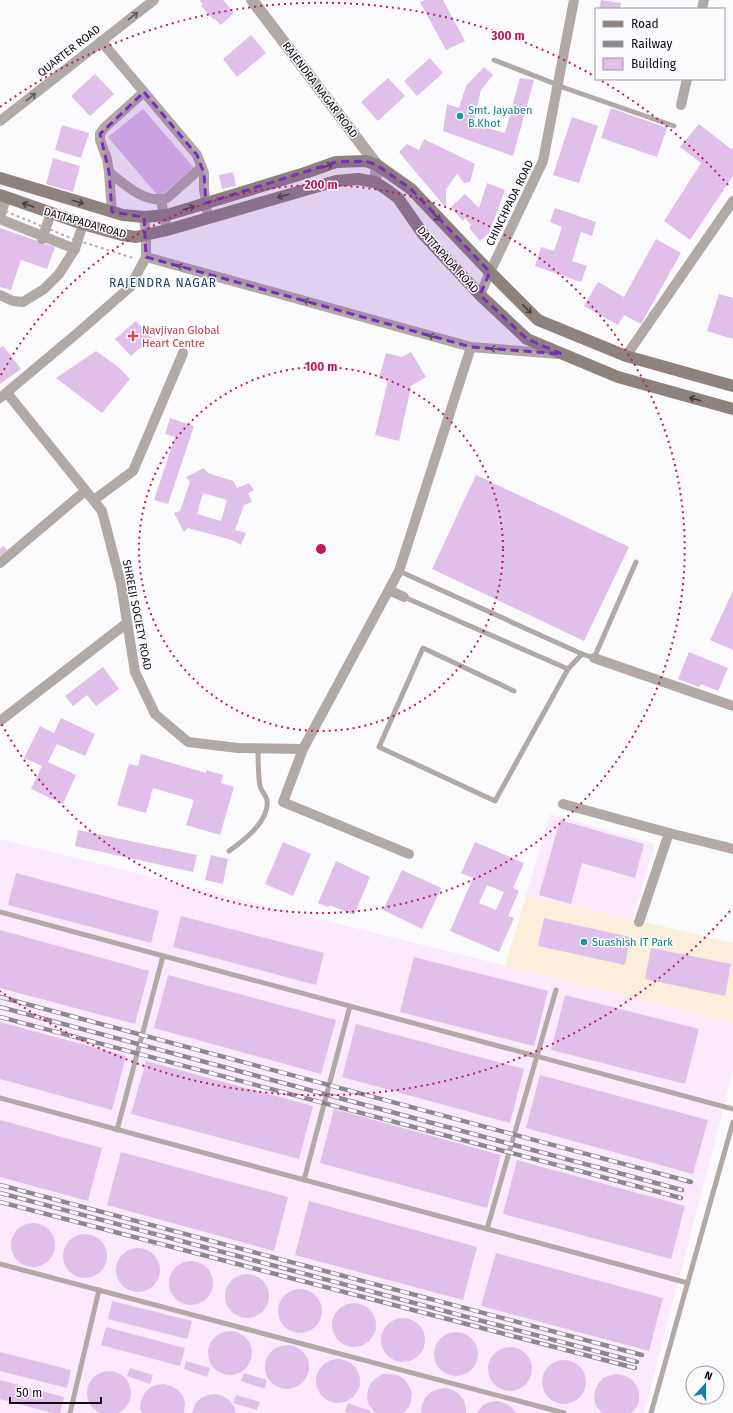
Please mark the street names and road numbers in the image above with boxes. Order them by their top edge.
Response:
street label: QUARTER ROAD [35,22,103,80]
street label: RAJENDRA NAGAR ROAD [280,40,360,140]
street label: CHINCHPADA ROAD [484,158,536,248]
street label: DATTAPADA ROAD [42,205,128,241]
street label: DATTAPADA ROAD [415,224,481,296]
street label: SHREEJI SOCIETY ROAD [120,559,154,671]

